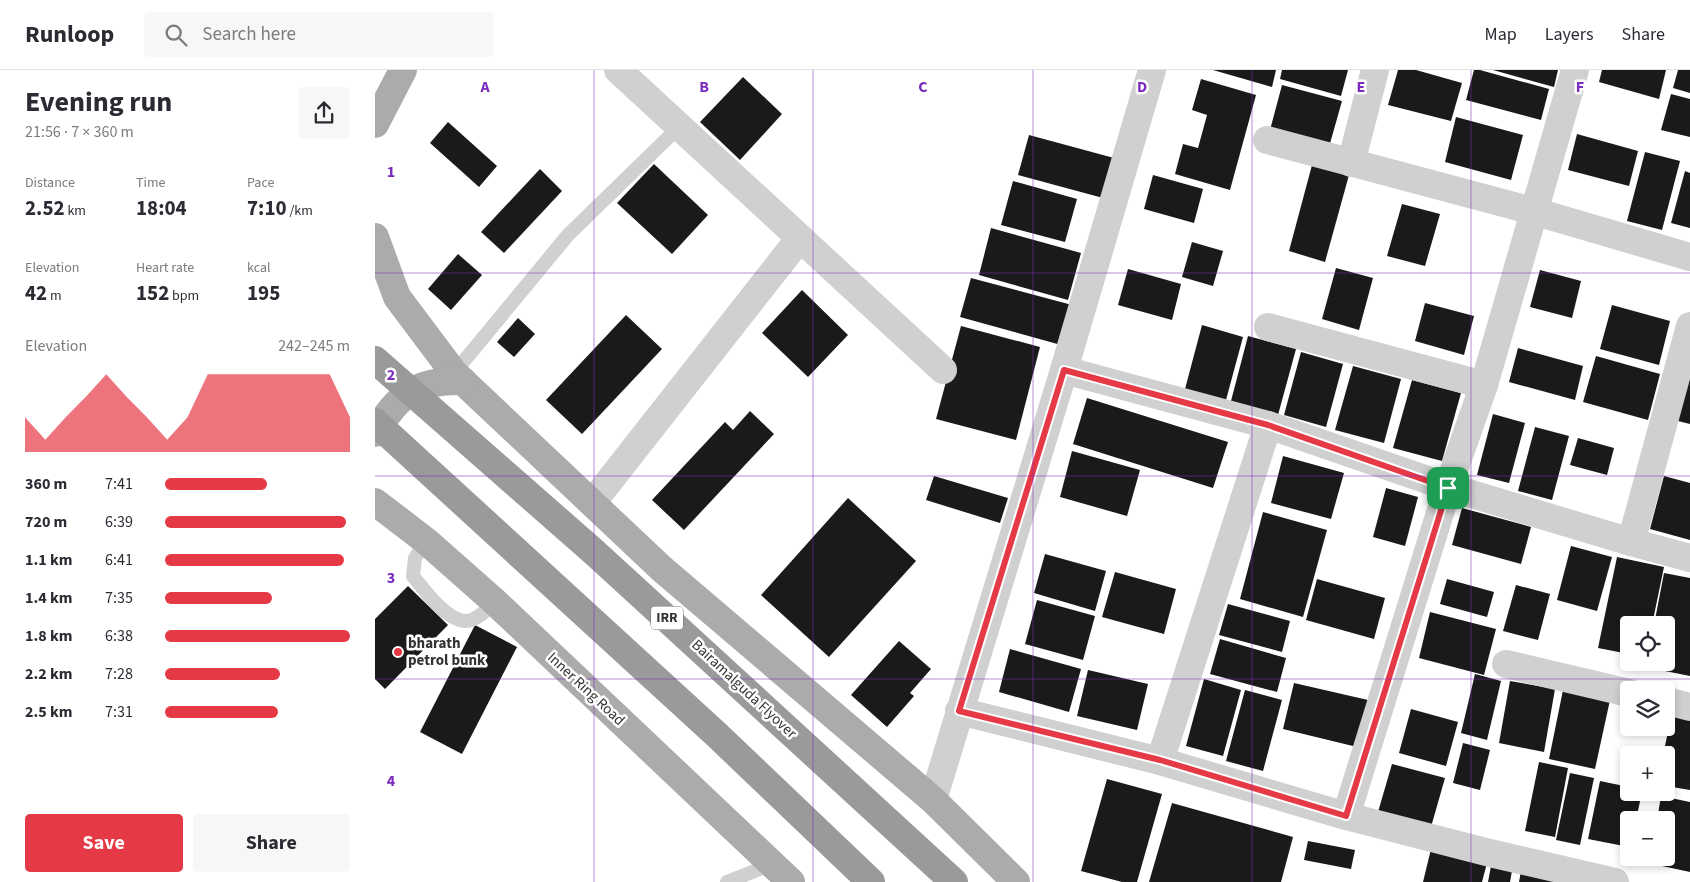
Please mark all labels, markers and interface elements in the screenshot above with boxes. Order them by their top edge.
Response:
search box [144,12,494,57]
text: Runloop [25,17,114,52]
icon: search [162,21,190,49]
text: Search here [202,21,296,48]
text: Map [1485,22,1517,47]
text: Layers [1545,22,1594,47]
text: Share [1622,22,1665,47]
text: A [479,76,490,98]
text: B [699,76,709,98]
text: C [918,76,928,98]
text: D [1137,76,1147,98]
text: E [1357,76,1365,98]
text: F [1576,76,1584,98]
text: Evening run [25,82,172,122]
button: share [298,87,350,139]
text: 21:56 · 7 × 360 m [25,121,134,143]
text: 1 [387,161,395,183]
text: Distance [25,173,75,193]
text: Time [136,173,166,193]
text: Pace [247,173,274,193]
text: 2.52 [25,193,65,223]
text: 18:04 [136,193,187,223]
text: 7:10 [247,193,287,223]
text: km [65,201,86,221]
text: /km [287,201,313,221]
text: Elevation [25,258,80,278]
text: Heart rate [136,258,194,278]
text: kcal [247,258,271,278]
text: 42 [25,278,47,308]
text: 152 [136,278,169,308]
text: 195 [247,278,280,308]
text: m [47,286,62,306]
text: bpm [169,286,199,306]
text: Elevation [25,335,87,357]
text: 242–245 m [278,335,350,357]
text: 2 [387,364,395,386]
pin [1427,467,1469,509]
text: 360 m [25,473,67,495]
text: 7:41 [105,473,133,495]
icon: arrive [1434,474,1462,502]
text: 720 m [25,511,67,533]
text: 6:39 [105,511,133,533]
text: 1.1 km [25,549,72,571]
text: 6:41 [105,549,133,571]
text: 3 [387,567,395,589]
text: 1.4 km [25,587,72,609]
text: 7:35 [105,587,133,609]
road number: IRR [651,606,683,630]
map controls [1620,616,1675,866]
button: locate [1620,616,1675,671]
text: 1.8 km [25,625,72,647]
text: 6:38 [105,625,133,647]
place label: bharath petrol bunk [408,633,486,671]
street label: Bairamalguda Flyover [687,635,802,744]
marker: bharath petrol bunk [392,646,404,658]
street label: Inner Ring Road [543,647,629,731]
text: 2.2 km [25,663,72,685]
text: 7:28 [105,663,133,685]
button: layers [1620,681,1675,736]
text: 2.5 km [25,701,72,723]
text: 7:31 [105,701,133,723]
button: + [1620,746,1675,801]
text: 4 [387,770,396,792]
button: − [1620,811,1675,866]
button: Save [25,814,183,872]
button: Share [193,814,350,872]

